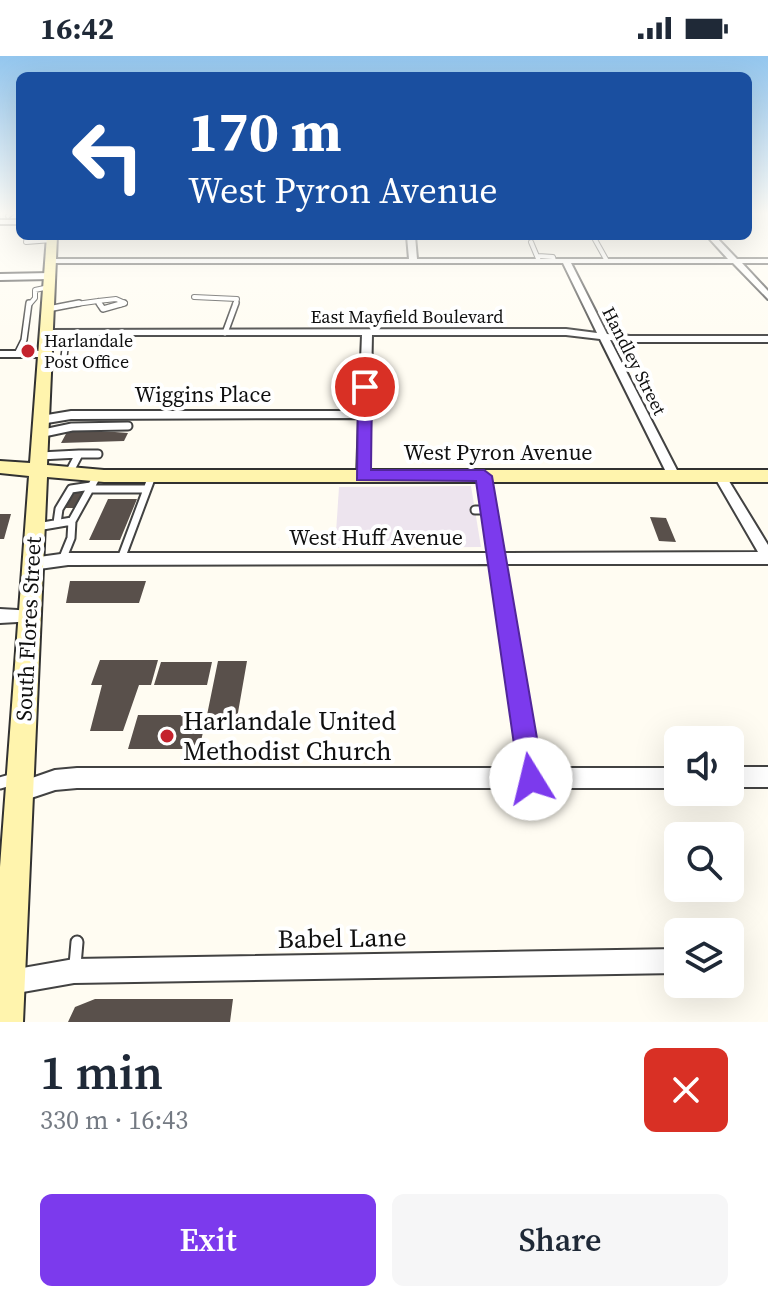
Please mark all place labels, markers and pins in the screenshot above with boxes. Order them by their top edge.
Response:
place label: Harlandale Post Office [44,328,133,374]
marker: Harlandale Post Office [19,342,37,360]
pin [331,353,399,421]
place label: Harlandale United Methodist Church [183,703,396,769]
marker: Harlandale United Methodist Church [158,727,176,745]

